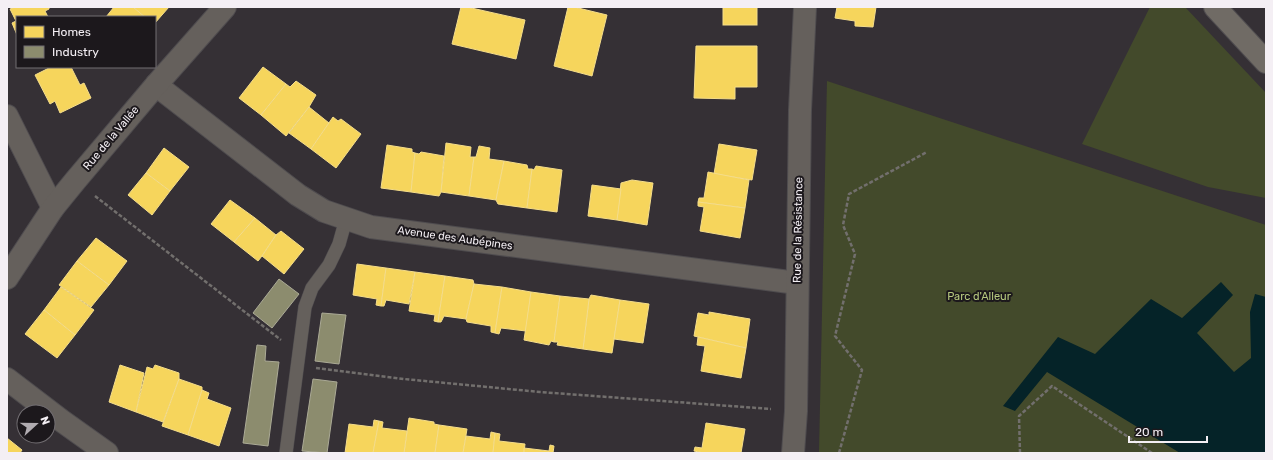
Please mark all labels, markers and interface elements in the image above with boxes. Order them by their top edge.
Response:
legend [16,16,156,68]
text: Homes [52,25,91,39]
text: Industry [52,45,99,59]
street label: Rue de la Vallée [80,103,142,173]
street label: Rue de la Résistance [791,177,805,283]
street label: Avenue des Aubépines [397,223,514,253]
park label: Parc d'Alleur [947,290,1012,303]
north arrow [16,404,56,444]
text: N [37,415,52,427]
scale bar [1129,418,1207,444]
text: 20 m [1135,425,1163,439]

